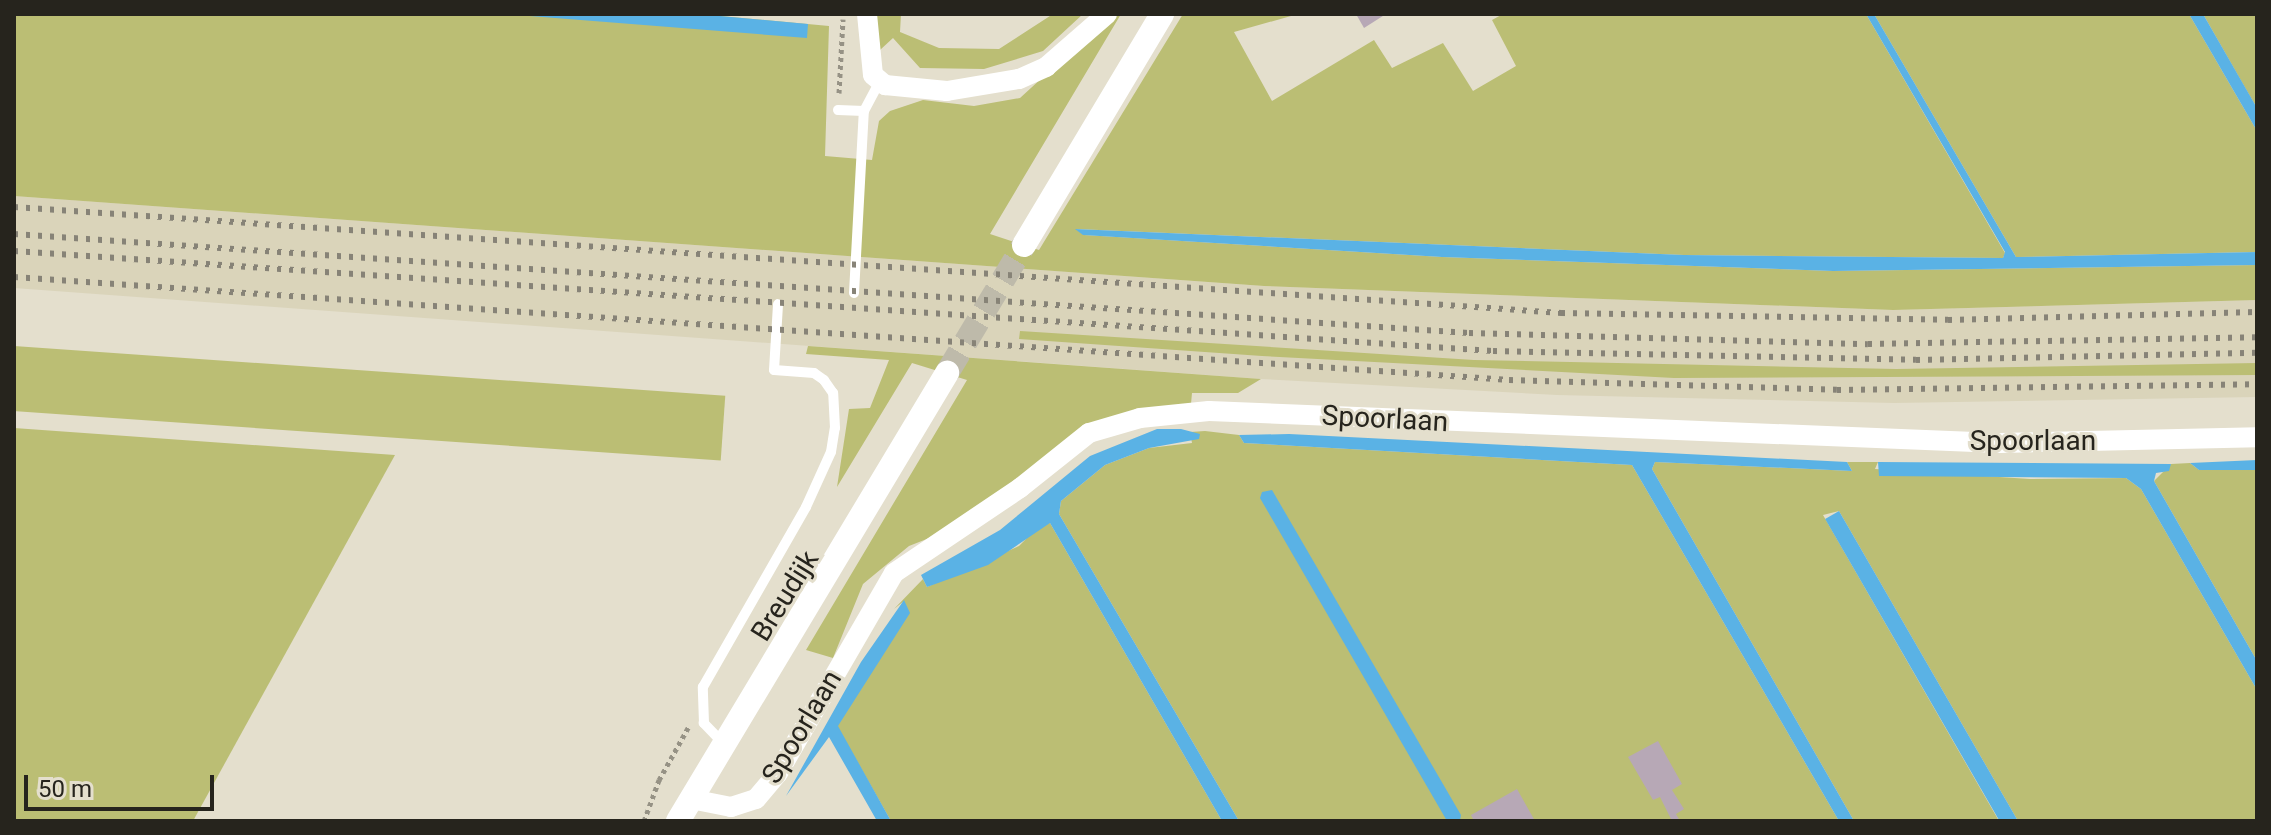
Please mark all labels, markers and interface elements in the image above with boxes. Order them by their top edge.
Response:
street label: Spoorlaan [1321,399,1449,439]
street label: Spoorlaan [1970,424,2096,458]
street label: Breudijk [744,545,826,647]
street label: Spoorlaan [755,664,849,790]
scale bar [28,759,218,809]
text: 50 m [38,775,92,803]

